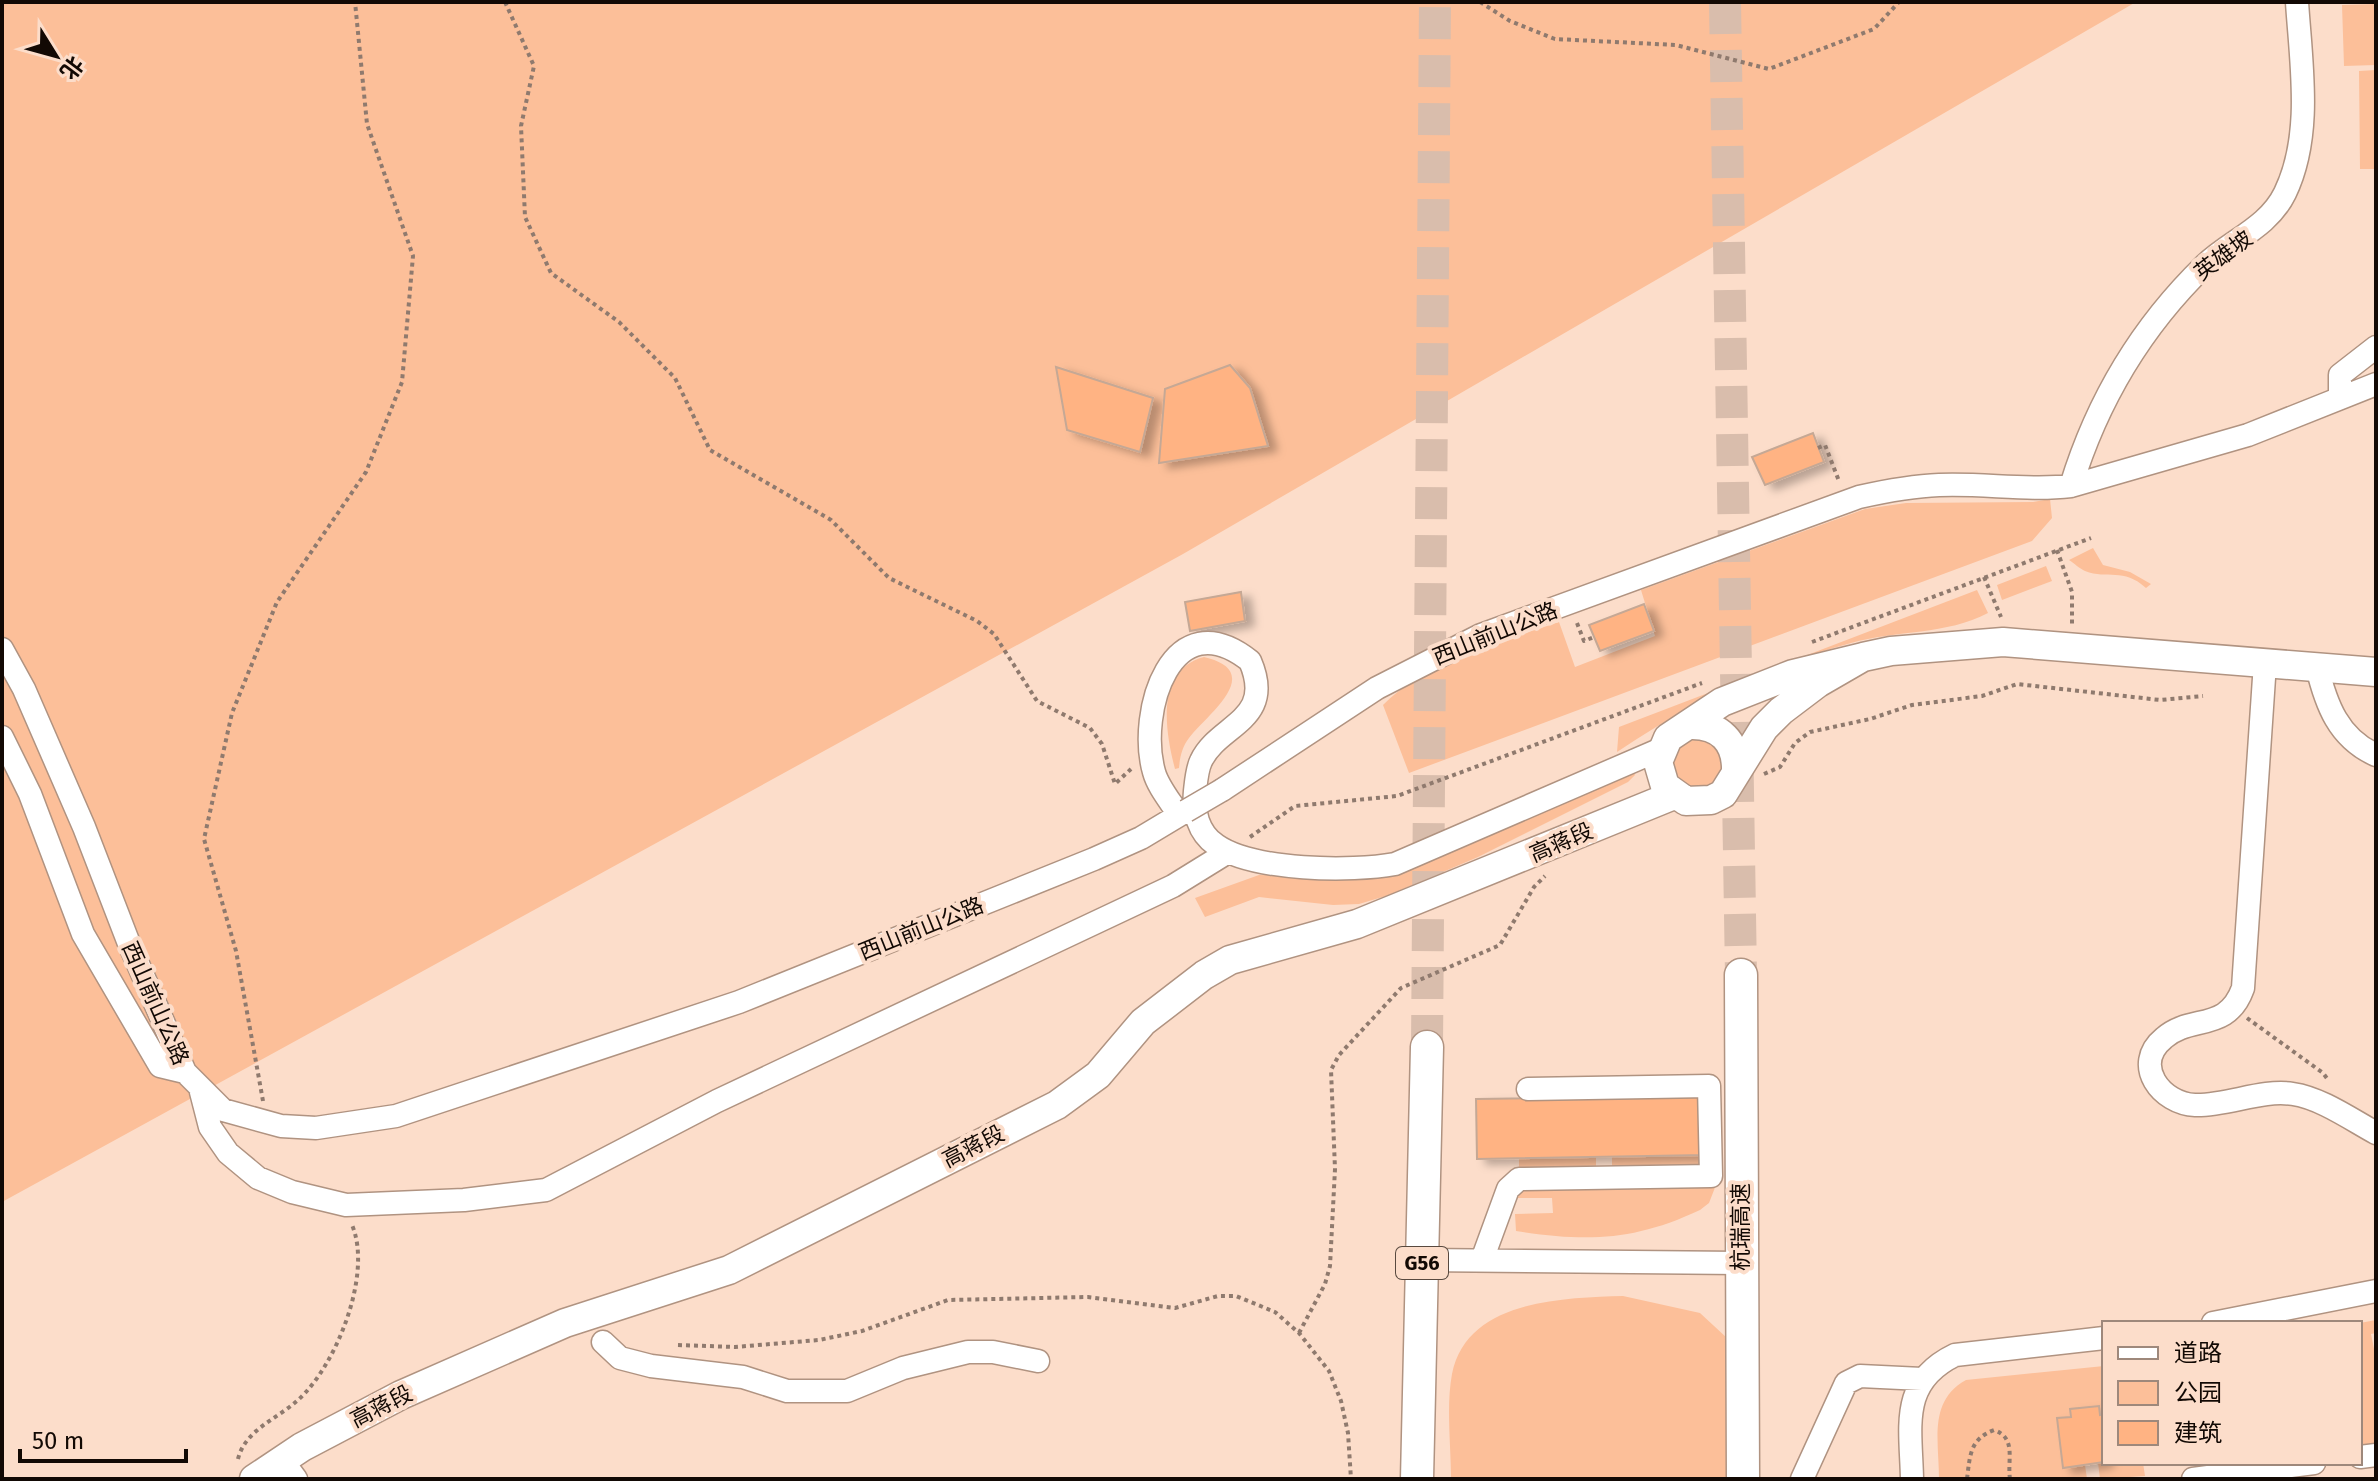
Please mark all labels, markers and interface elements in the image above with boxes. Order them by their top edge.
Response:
north arrow [16,16,96,96]
text: 北 [54,51,89,85]
street label: 英雄坡 [2189,225,2258,286]
street label: 西山前山公路 [1429,596,1561,671]
street label: 高蒋段 [1526,817,1597,868]
street label: 西山前山公路 [855,891,987,966]
street label: 西山前山公路 [116,937,195,1069]
street label: 高蒋段 [938,1119,1009,1173]
street label: 杭瑞高速 [1727,1183,1754,1271]
road number: G56 [1396,1247,1448,1279]
legend [2102,1321,2362,1465]
text: 道路 [2174,1339,2222,1367]
street label: 高蒋段 [346,1379,417,1433]
text: 公园 [2174,1379,2222,1407]
scale bar [20,1413,186,1463]
text: 建筑 [2174,1419,2222,1447]
text: 50 m [32,1427,84,1455]

